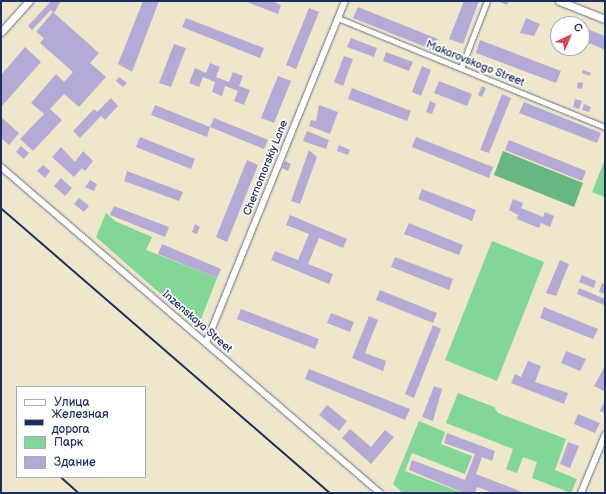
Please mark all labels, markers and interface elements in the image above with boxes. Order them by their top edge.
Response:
north arrow [550,16,590,56]
text: С [571,20,585,35]
street label: Makarovskogo Street [424,38,526,90]
street label: Chernomorskiy Lane [241,118,291,218]
street label: Inzenskaya Street [159,288,235,356]
legend [16,386,146,478]
text: Улица [54,395,90,410]
text: Железная дорога [52,407,109,437]
text: Парк [54,435,83,450]
text: Здание [54,455,96,470]

